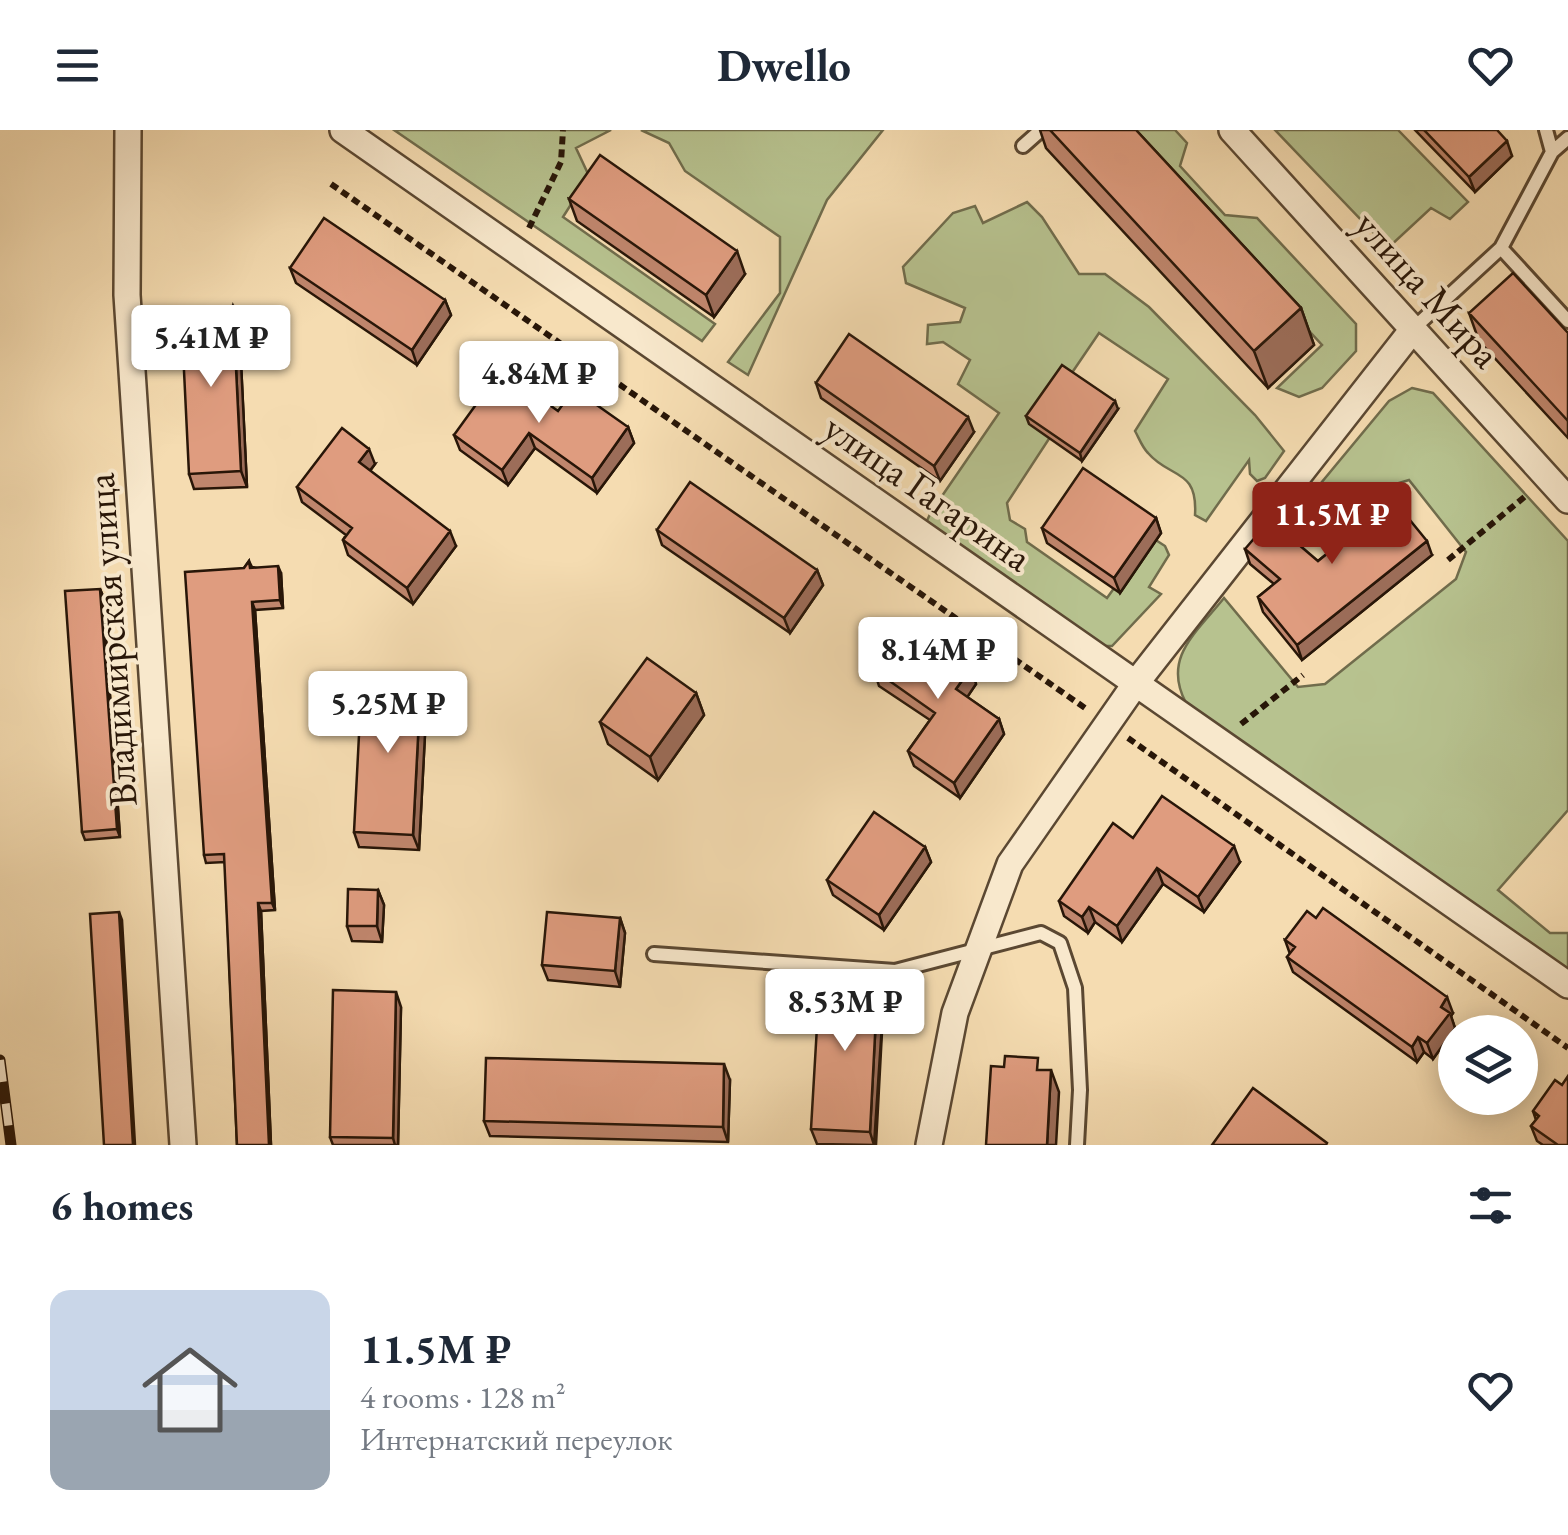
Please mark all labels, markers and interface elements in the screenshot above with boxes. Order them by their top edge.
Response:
text: Dwello [717,36,851,94]
icon: menu [50,38,105,93]
icon: heart [1463,38,1518,93]
street label: улица Мира [1344,199,1512,379]
pin: 5.41M ₽ [119,305,303,390]
text: 5.41M ₽ [153,316,269,358]
pin: 4.84M ₽ [447,341,631,426]
text: 4.84M ₽ [481,352,597,394]
street label: улица Гагарина [814,401,1042,583]
street label: Владимирская улица [73,471,149,809]
pin: 11.5M ₽ [1240,482,1424,567]
text: 11.5M ₽ [1274,493,1390,535]
pin: 8.14M ₽ [846,617,1030,702]
text: 8.14M ₽ [880,628,996,670]
pin: 5.25M ₽ [296,671,480,756]
text: 5.25M ₽ [330,682,446,724]
pin: 8.53M ₽ [753,969,937,1054]
text: 8.53M ₽ [787,980,903,1022]
map controls [1438,1015,1538,1115]
button: layers [1438,1015,1538,1115]
text: 6 homes [50,1178,193,1233]
icon: filters [1463,1178,1518,1233]
text: 11.5M ₽ [360,1321,511,1376]
icon: home [130,1330,250,1450]
icon: heart [1463,1363,1518,1418]
text: 4 rooms · 128 m² [360,1376,566,1418]
text: Интернатский переулок [360,1418,673,1460]

